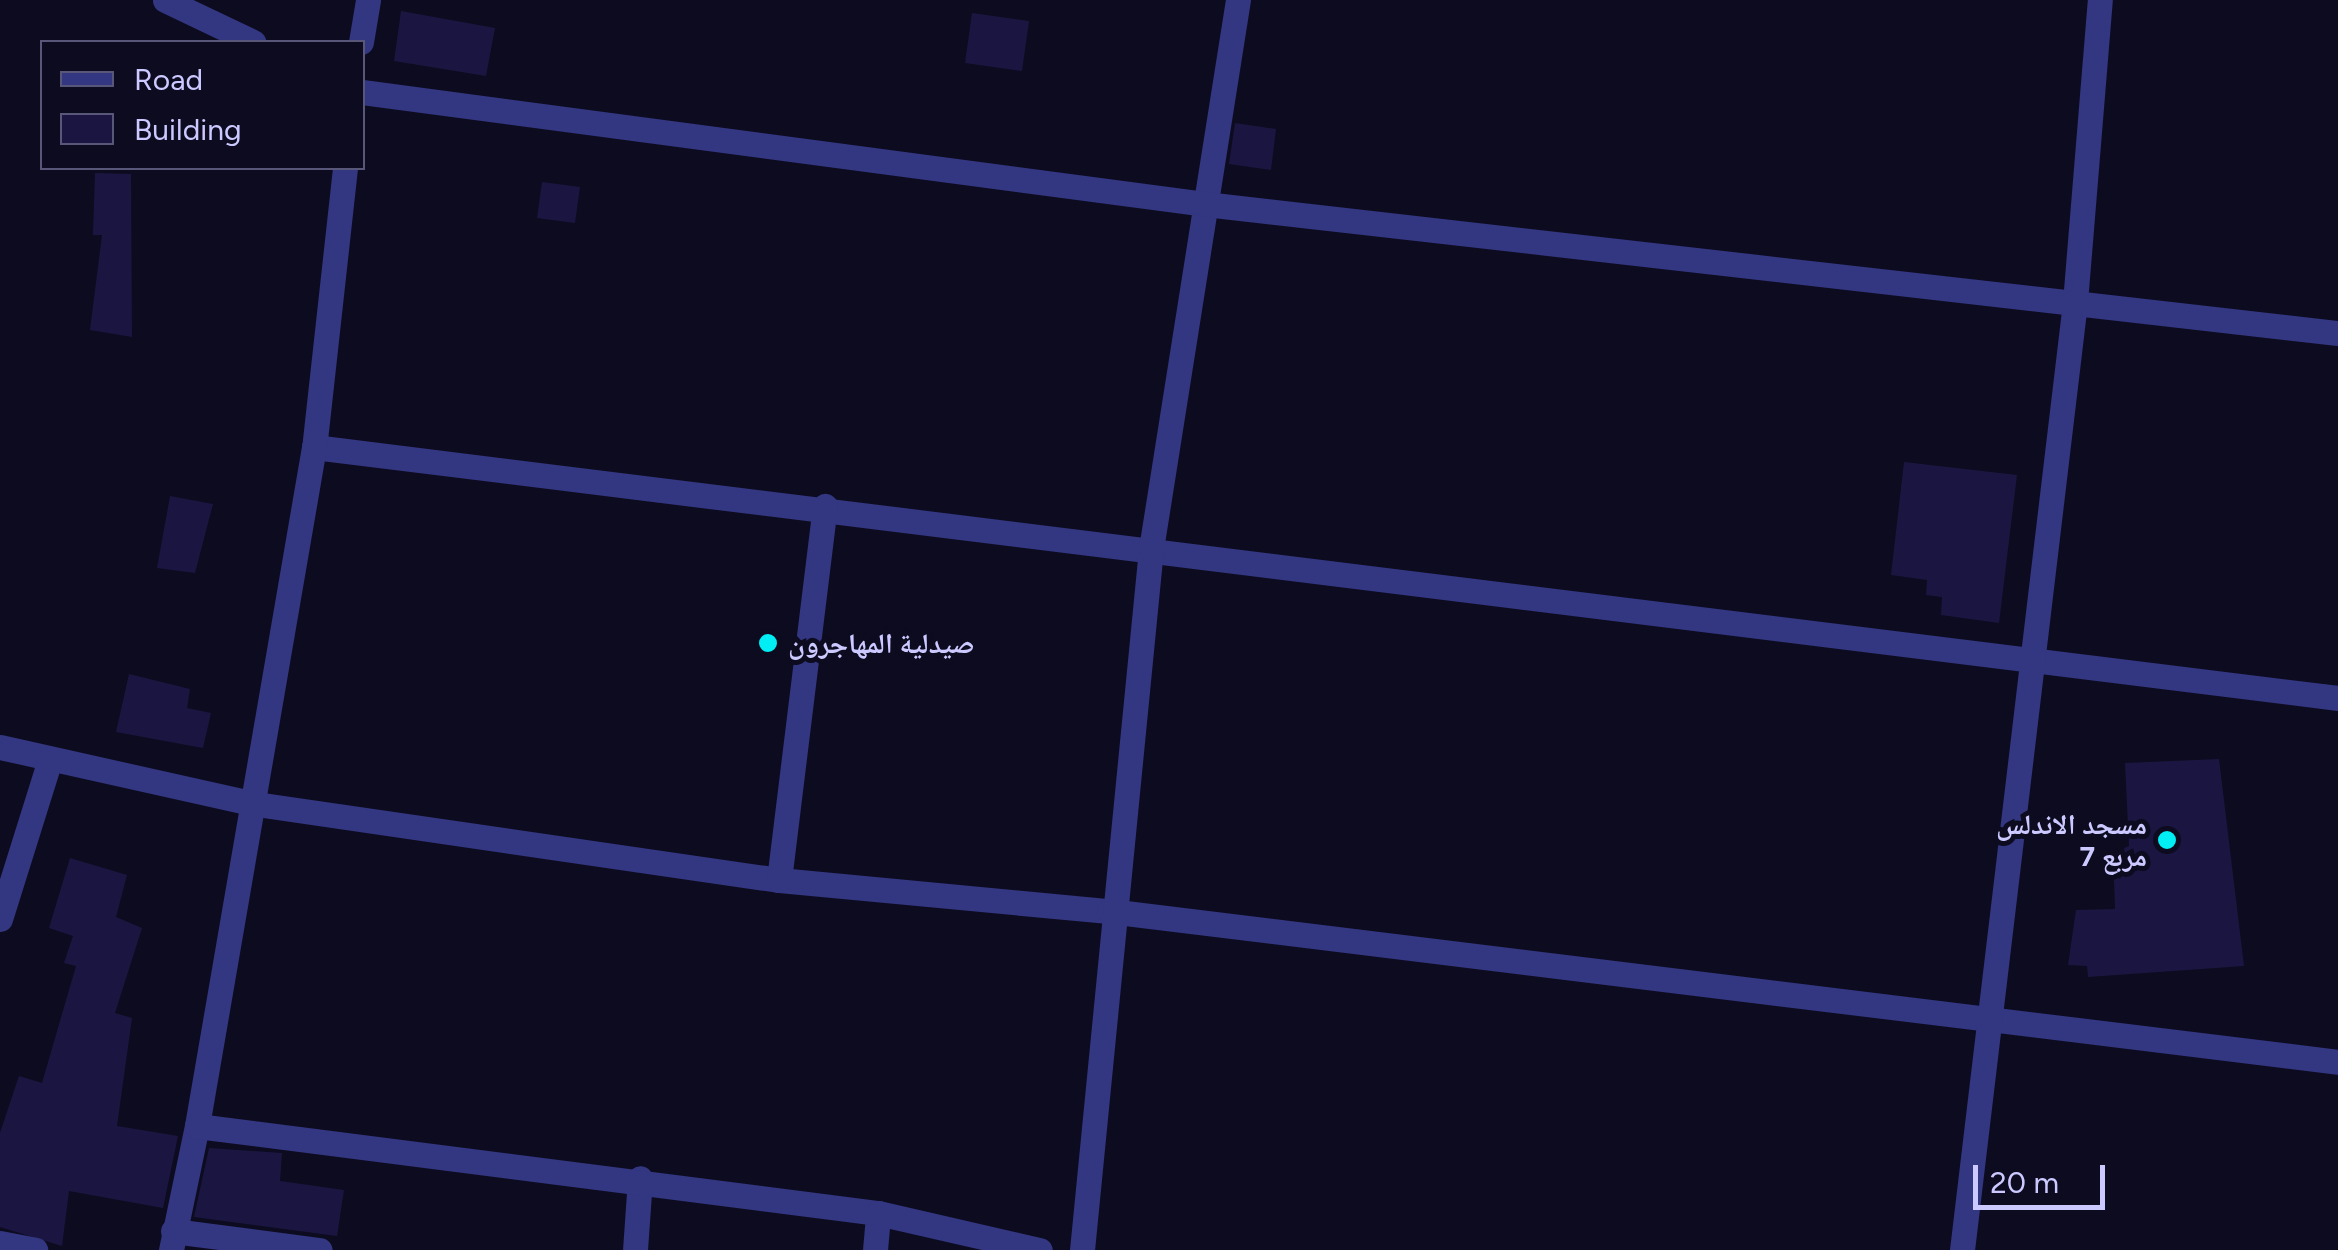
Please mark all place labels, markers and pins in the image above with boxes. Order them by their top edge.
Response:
place label: صيدلية المهاجرون [788,626,975,660]
marker: صيدلية المهاجرون [757,632,779,654]
place label: مسجد الاندلس مربع 7 [1996,807,2147,873]
marker: مسجد الاندلس مربع 7 [2156,829,2178,851]

